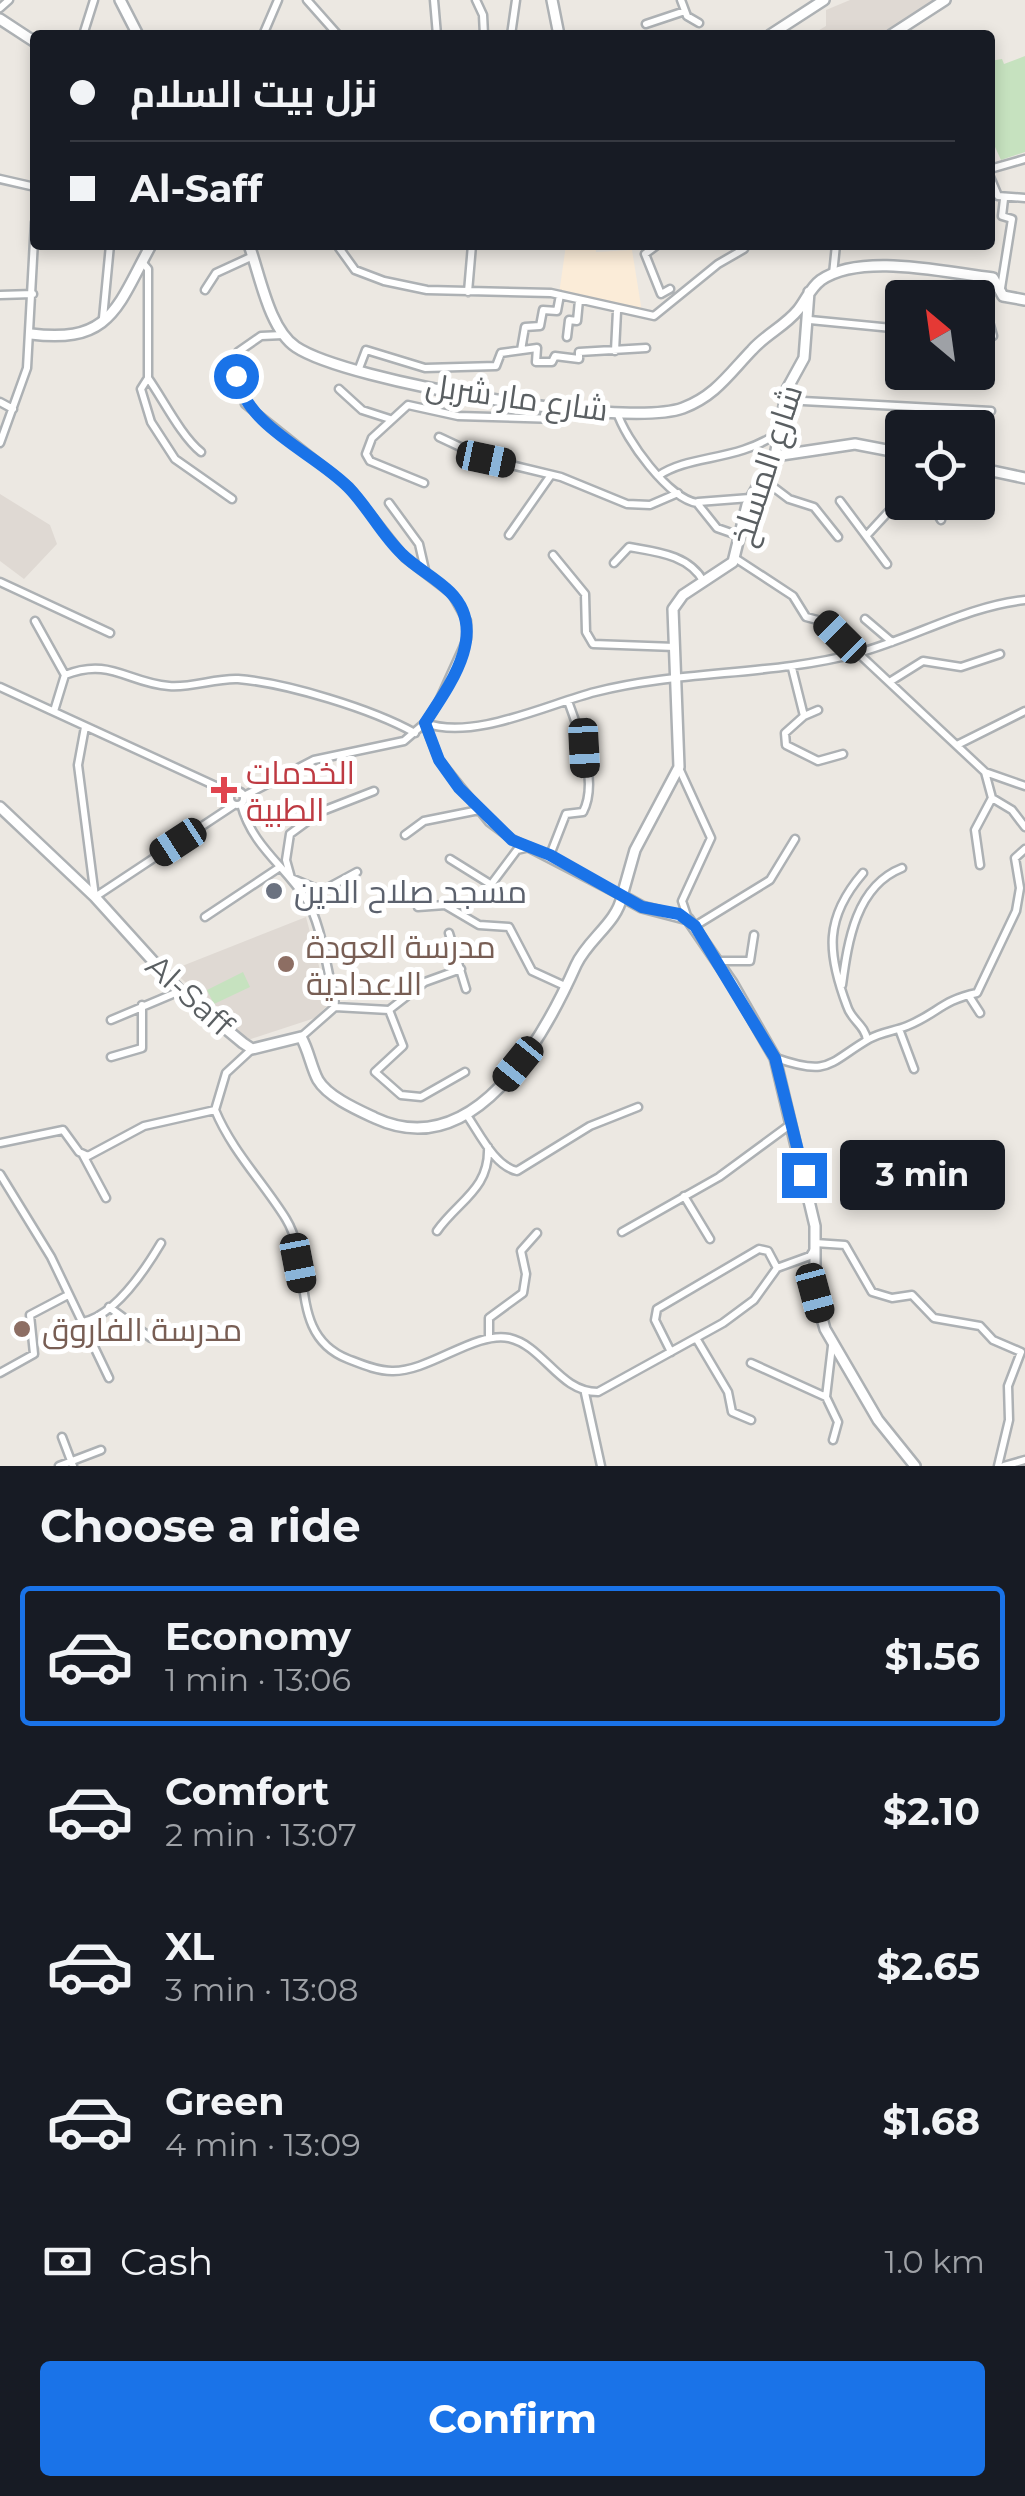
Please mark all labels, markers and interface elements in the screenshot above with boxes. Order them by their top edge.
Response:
text: نزل بيت السلام [130,70,377,117]
text: Al-Saff [130,165,262,212]
north arrow [885,280,995,390]
map controls [885,280,995,520]
route start [214,354,259,399]
street label: شارع مار شربل [423,365,611,432]
street label: شارع المسلخ [722,380,813,551]
button: locate [885,410,995,520]
car [454,438,518,480]
car [808,605,872,669]
car [567,717,601,779]
place label: الخدمات الطبية [246,753,355,829]
marker: الخدمات الطبية [211,777,237,803]
car [145,813,211,871]
place label: مسجد صلاح الدين [294,872,527,914]
marker: مسجد صلاح الدين [263,880,285,902]
place label: مدرسة العودة الاعدادية [306,927,496,1003]
street label: Al-Saff [138,946,242,1045]
marker: مدرسة العودة الاعدادية [275,953,297,975]
car [487,1031,549,1097]
callout: 3 min [839,1140,1004,1210]
route end [782,1153,827,1198]
text: 3 min [876,1155,969,1194]
car [278,1231,318,1295]
car [793,1260,837,1326]
place label: مدرسة الفاروق [42,1310,242,1350]
marker: مدرسة الفاروق [11,1318,33,1340]
text: Choose a ride [40,1498,361,1553]
icon: car [45,1611,135,1701]
text: Economy [165,1613,351,1660]
text: $1.56 [884,1633,980,1680]
text: 1 min · 13:06 [165,1660,351,1699]
icon: car [45,1766,135,1856]
text: Comfort [165,1768,329,1815]
text: $2.10 [883,1788,980,1835]
text: 2 min · 13:07 [165,1815,357,1854]
icon: car [45,1921,135,2011]
text: XL [165,1923,214,1970]
text: $2.65 [877,1943,980,1990]
text: 3 min · 13:08 [165,1970,358,2009]
icon: car [45,2076,135,2166]
text: Green [165,2078,285,2125]
text: $1.68 [882,2098,980,2145]
text: 4 min · 13:09 [165,2125,361,2164]
icon: cash [40,2234,95,2289]
text: Cash [120,2238,213,2285]
text: 1.0 km [885,2242,985,2281]
button: Confirm [40,2361,985,2476]

